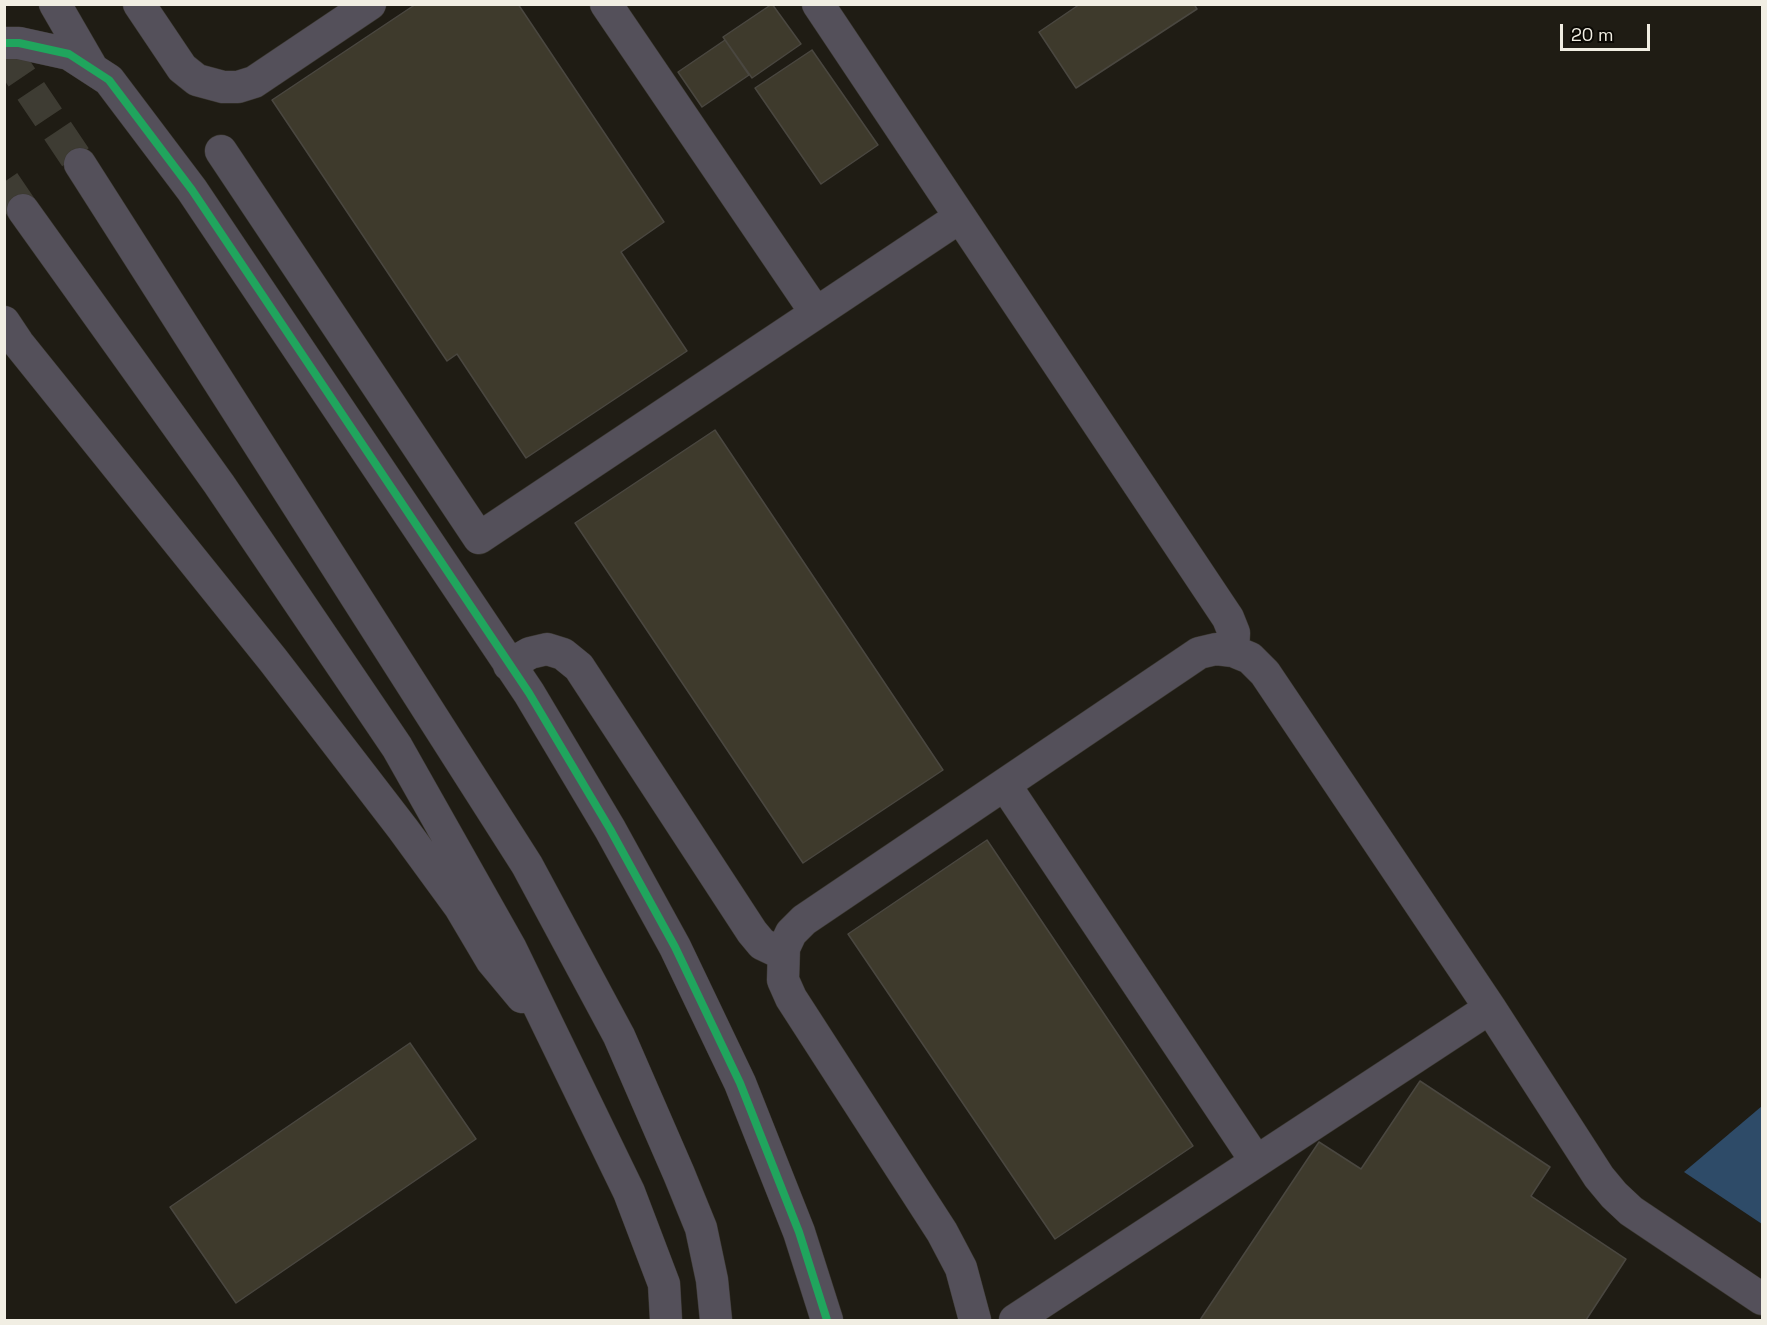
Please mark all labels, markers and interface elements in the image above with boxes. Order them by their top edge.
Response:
scale bar [1563,12,1653,50]
text: 20 m [1571,23,1614,46]

